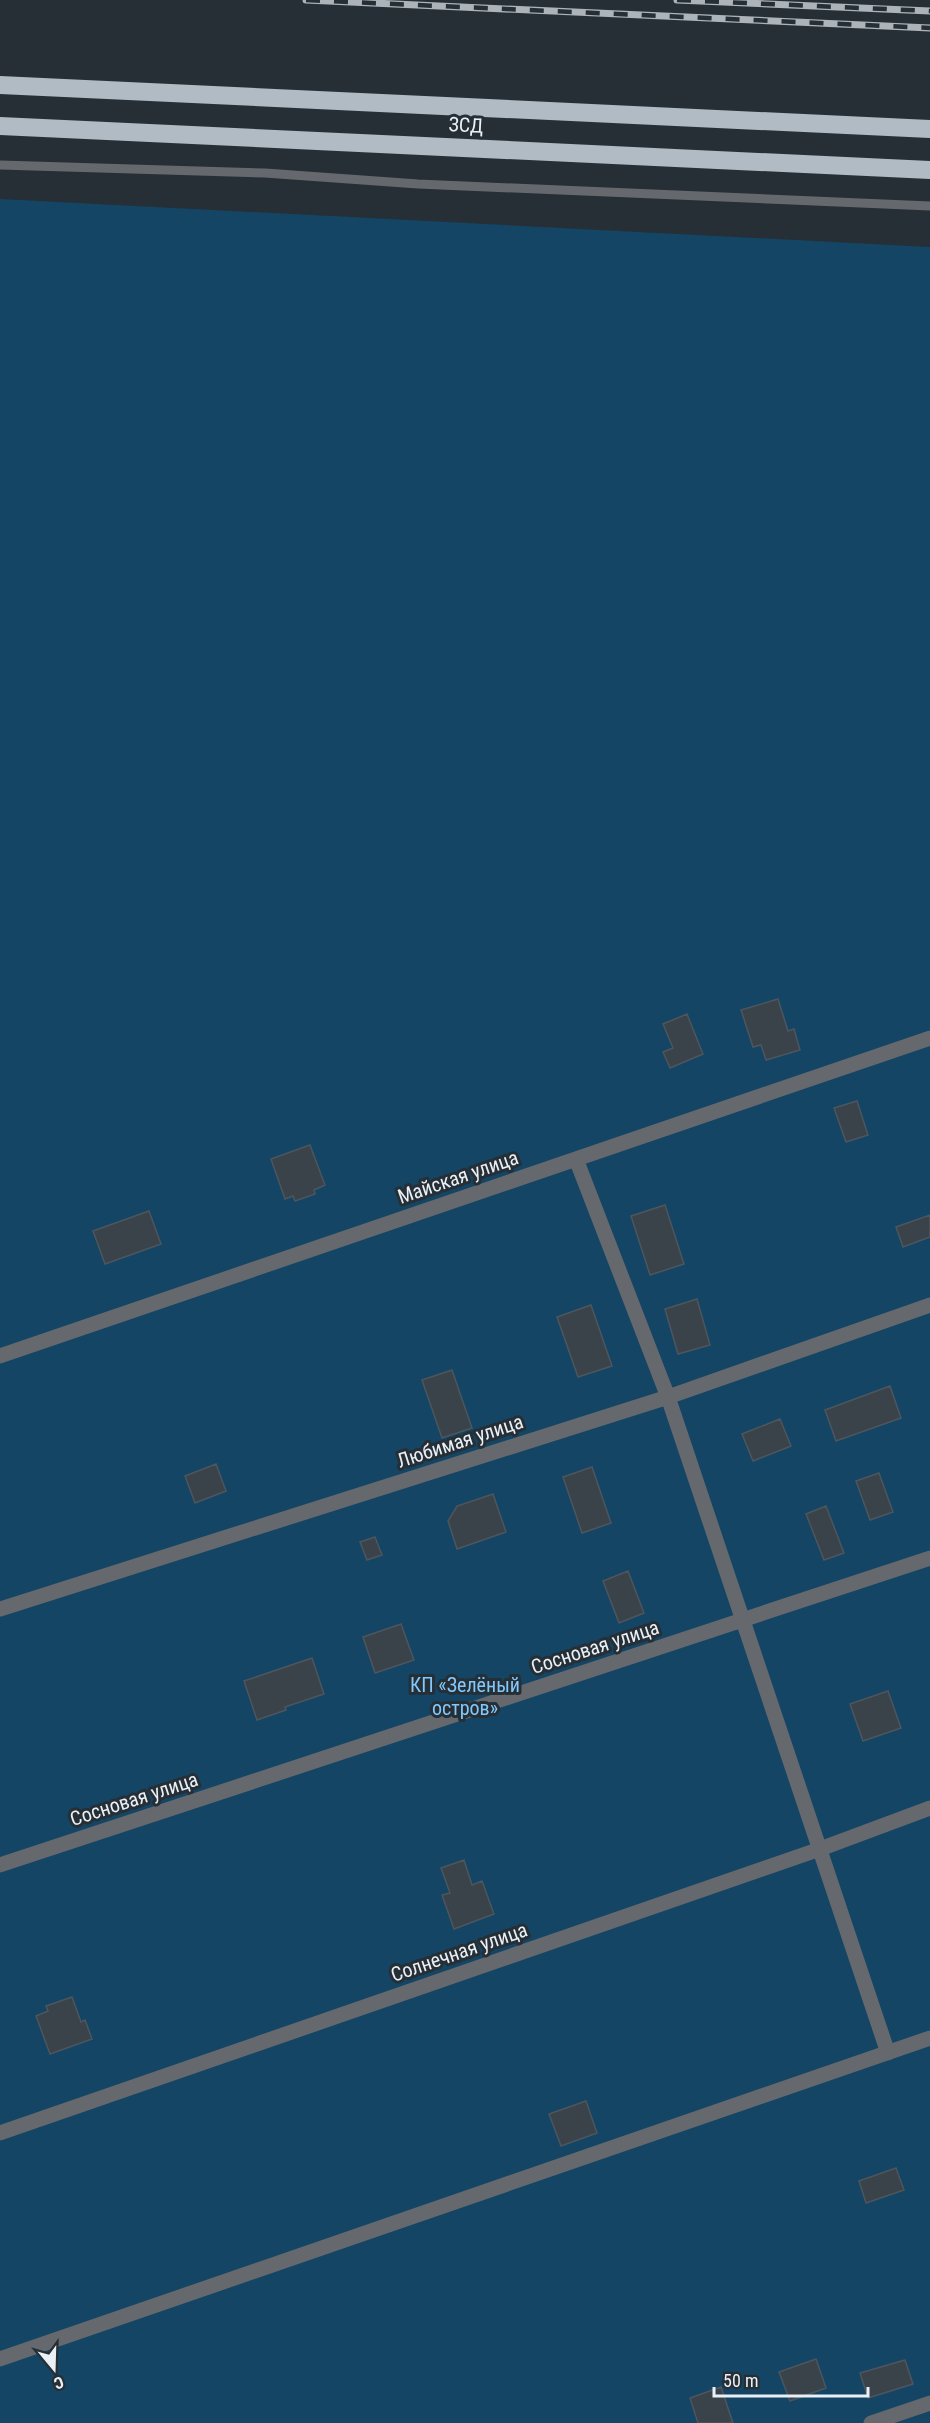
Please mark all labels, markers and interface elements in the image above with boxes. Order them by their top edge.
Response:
street label: ЗСД [448,112,484,138]
street label: Майская улица [395,1145,521,1209]
street label: Любимая улица [394,1409,526,1473]
street label: Сосновая улица [528,1615,662,1679]
park label: КП «Зелёный остров» [410,1673,520,1720]
street label: Сосновая улица [67,1767,201,1831]
street label: Солнечная улица [388,1917,530,1987]
north arrow [24,2339,84,2399]
scale bar [714,2360,868,2398]
text: 50 m [723,2370,758,2391]
text: С [51,2372,66,2393]

